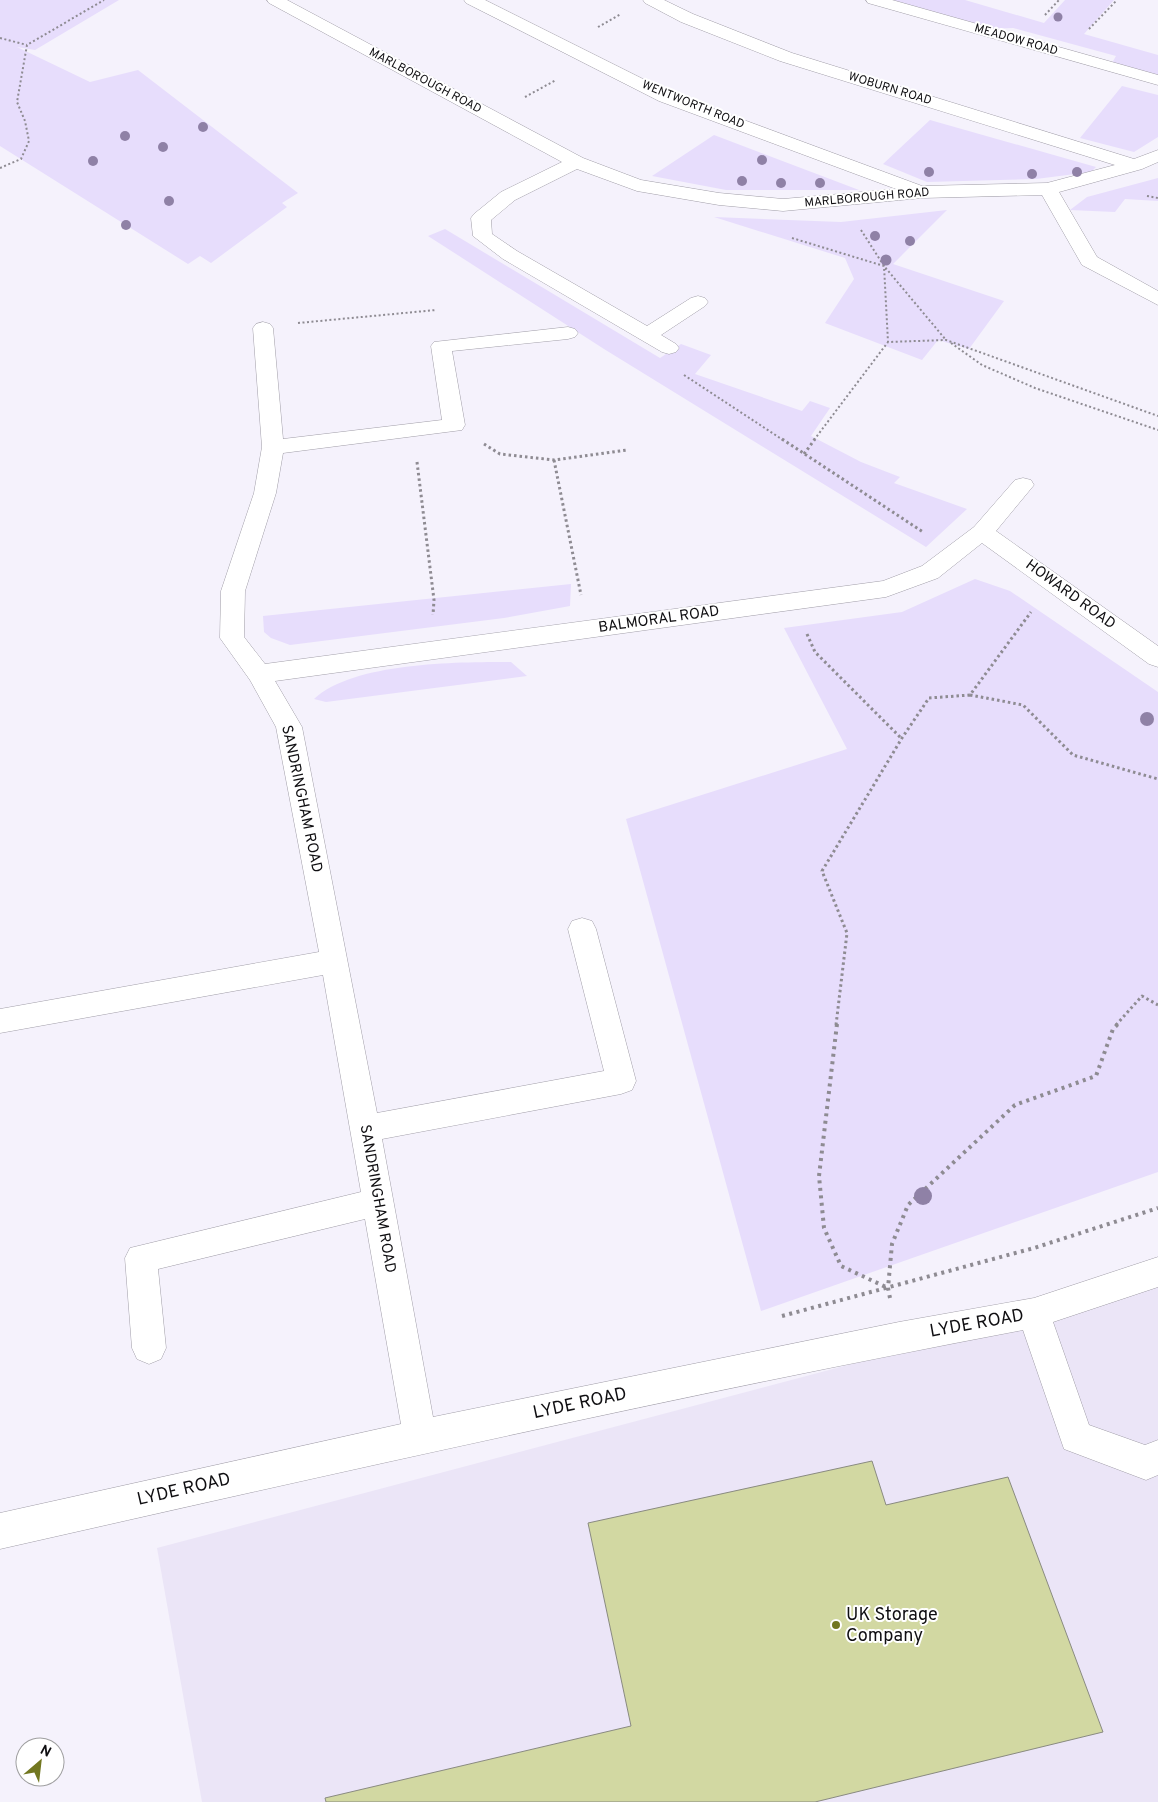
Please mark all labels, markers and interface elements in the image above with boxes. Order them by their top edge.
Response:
street label: MEADOW ROAD [972,20,1060,60]
street label: MARLBOROUGH ROAD [366,45,484,117]
street label: WOBURN ROAD [846,69,934,109]
street label: WENTWORTH ROAD [639,77,747,133]
street label: MARLBOROUGH ROAD [804,185,930,211]
street label: HOWARD ROAD [1021,556,1119,634]
street label: BALMORAL ROAD [597,602,721,638]
street label: SANDRINGHAM ROAD [276,724,326,874]
street label: SANDRINGHAM ROAD [355,1123,399,1275]
street label: LYDE ROAD [928,1304,1026,1344]
street label: LYDE ROAD [531,1383,629,1425]
street label: LYDE ROAD [135,1468,233,1512]
place label: UK Storage Company [846,1604,938,1648]
marker: UK Storage Company [830,1619,842,1631]
north arrow [15,1737,65,1787]
text: N [37,1742,54,1762]

